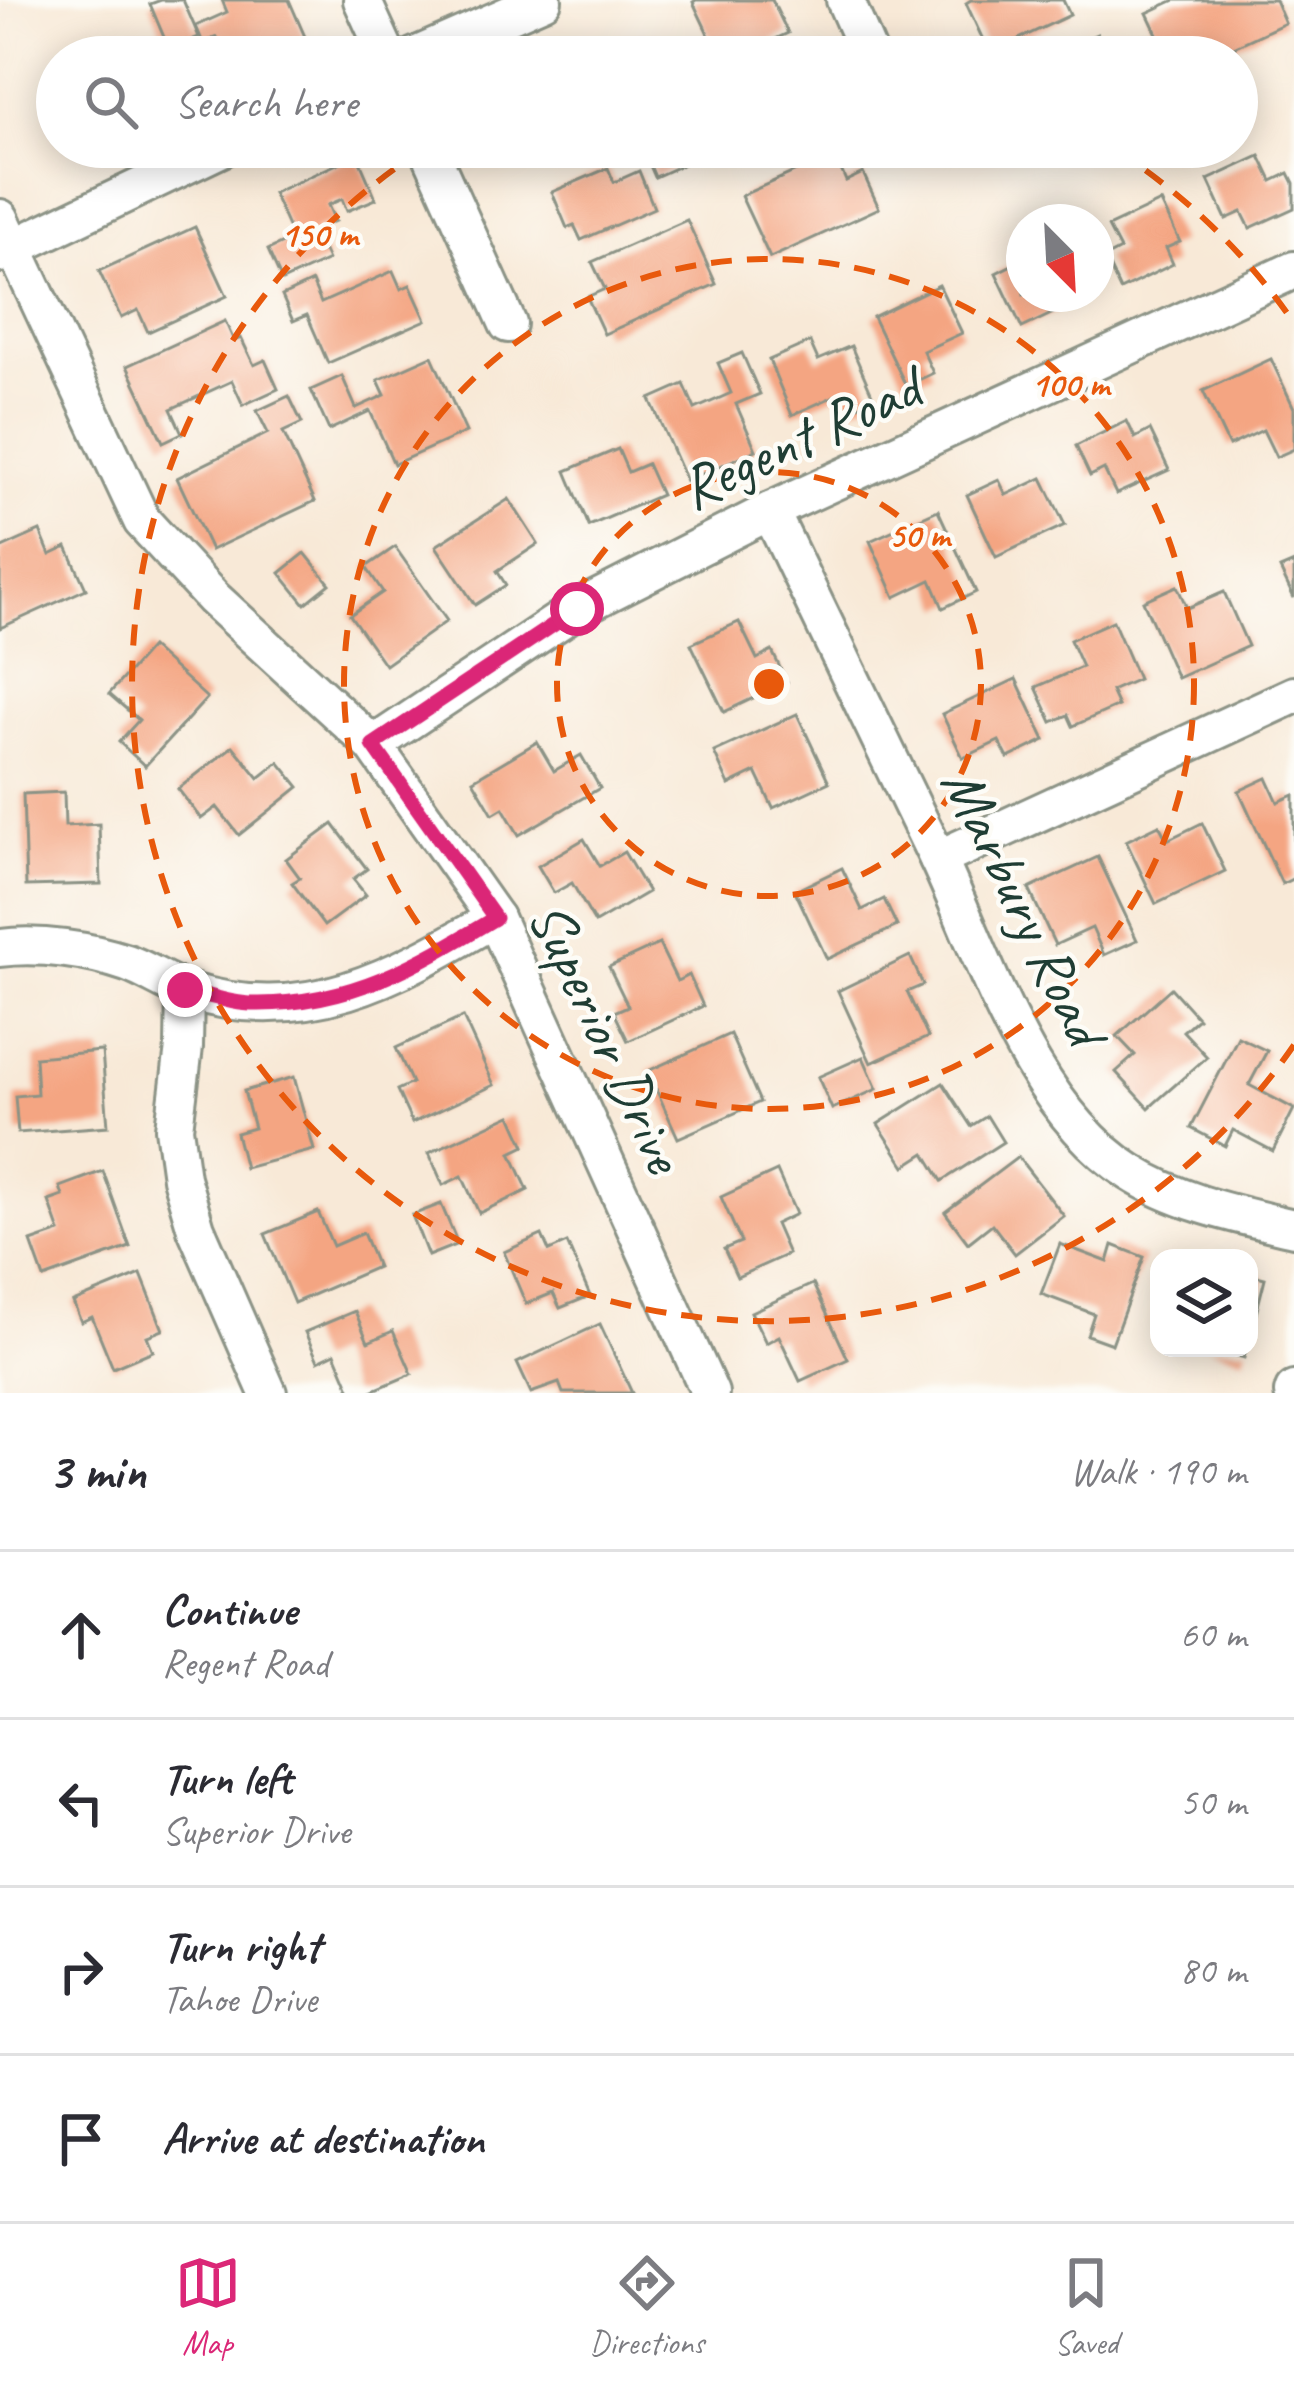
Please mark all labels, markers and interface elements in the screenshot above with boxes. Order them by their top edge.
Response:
search box [36,36,1258,168]
icon: search [78,69,144,135]
text: Search here [174,74,357,131]
north arrow [1006,204,1114,312]
text: 150 m [280,211,361,257]
street label: Regent Road [667,346,939,526]
text: 100 m [1031,361,1112,407]
text: 50 m [888,512,953,558]
route start [550,582,604,636]
centre of rings [748,663,790,705]
street label: Marbury Road [925,755,1127,1064]
street label: Superior Drive [511,889,704,1187]
route end [158,963,212,1017]
map controls [1150,1249,1258,1357]
button: layers [1150,1249,1258,1357]
text: 3 min [48,1439,146,1503]
text: Walk · 190 m [1070,1447,1246,1496]
text: Continue [162,1582,296,1639]
icon: ahead [48,1602,114,1668]
text: 60 m [1180,1610,1246,1659]
text: Regent Road [162,1639,328,1688]
text: Turn left [162,1750,292,1807]
icon: left [48,1770,114,1836]
text: 50 m [1180,1778,1246,1827]
text: Superior Drive [162,1807,350,1856]
text: Turn right [162,1918,320,1975]
icon: right [48,1938,114,2004]
text: 80 m [1180,1946,1246,1995]
text: Tahoe Drive [162,1975,317,2024]
icon: arrive [48,2106,114,2172]
text: Arrive at destination [162,2110,484,2167]
tab: Map [175,2250,241,2364]
tab: Directions [590,2250,704,2364]
tab: Saved [1053,2250,1119,2364]

